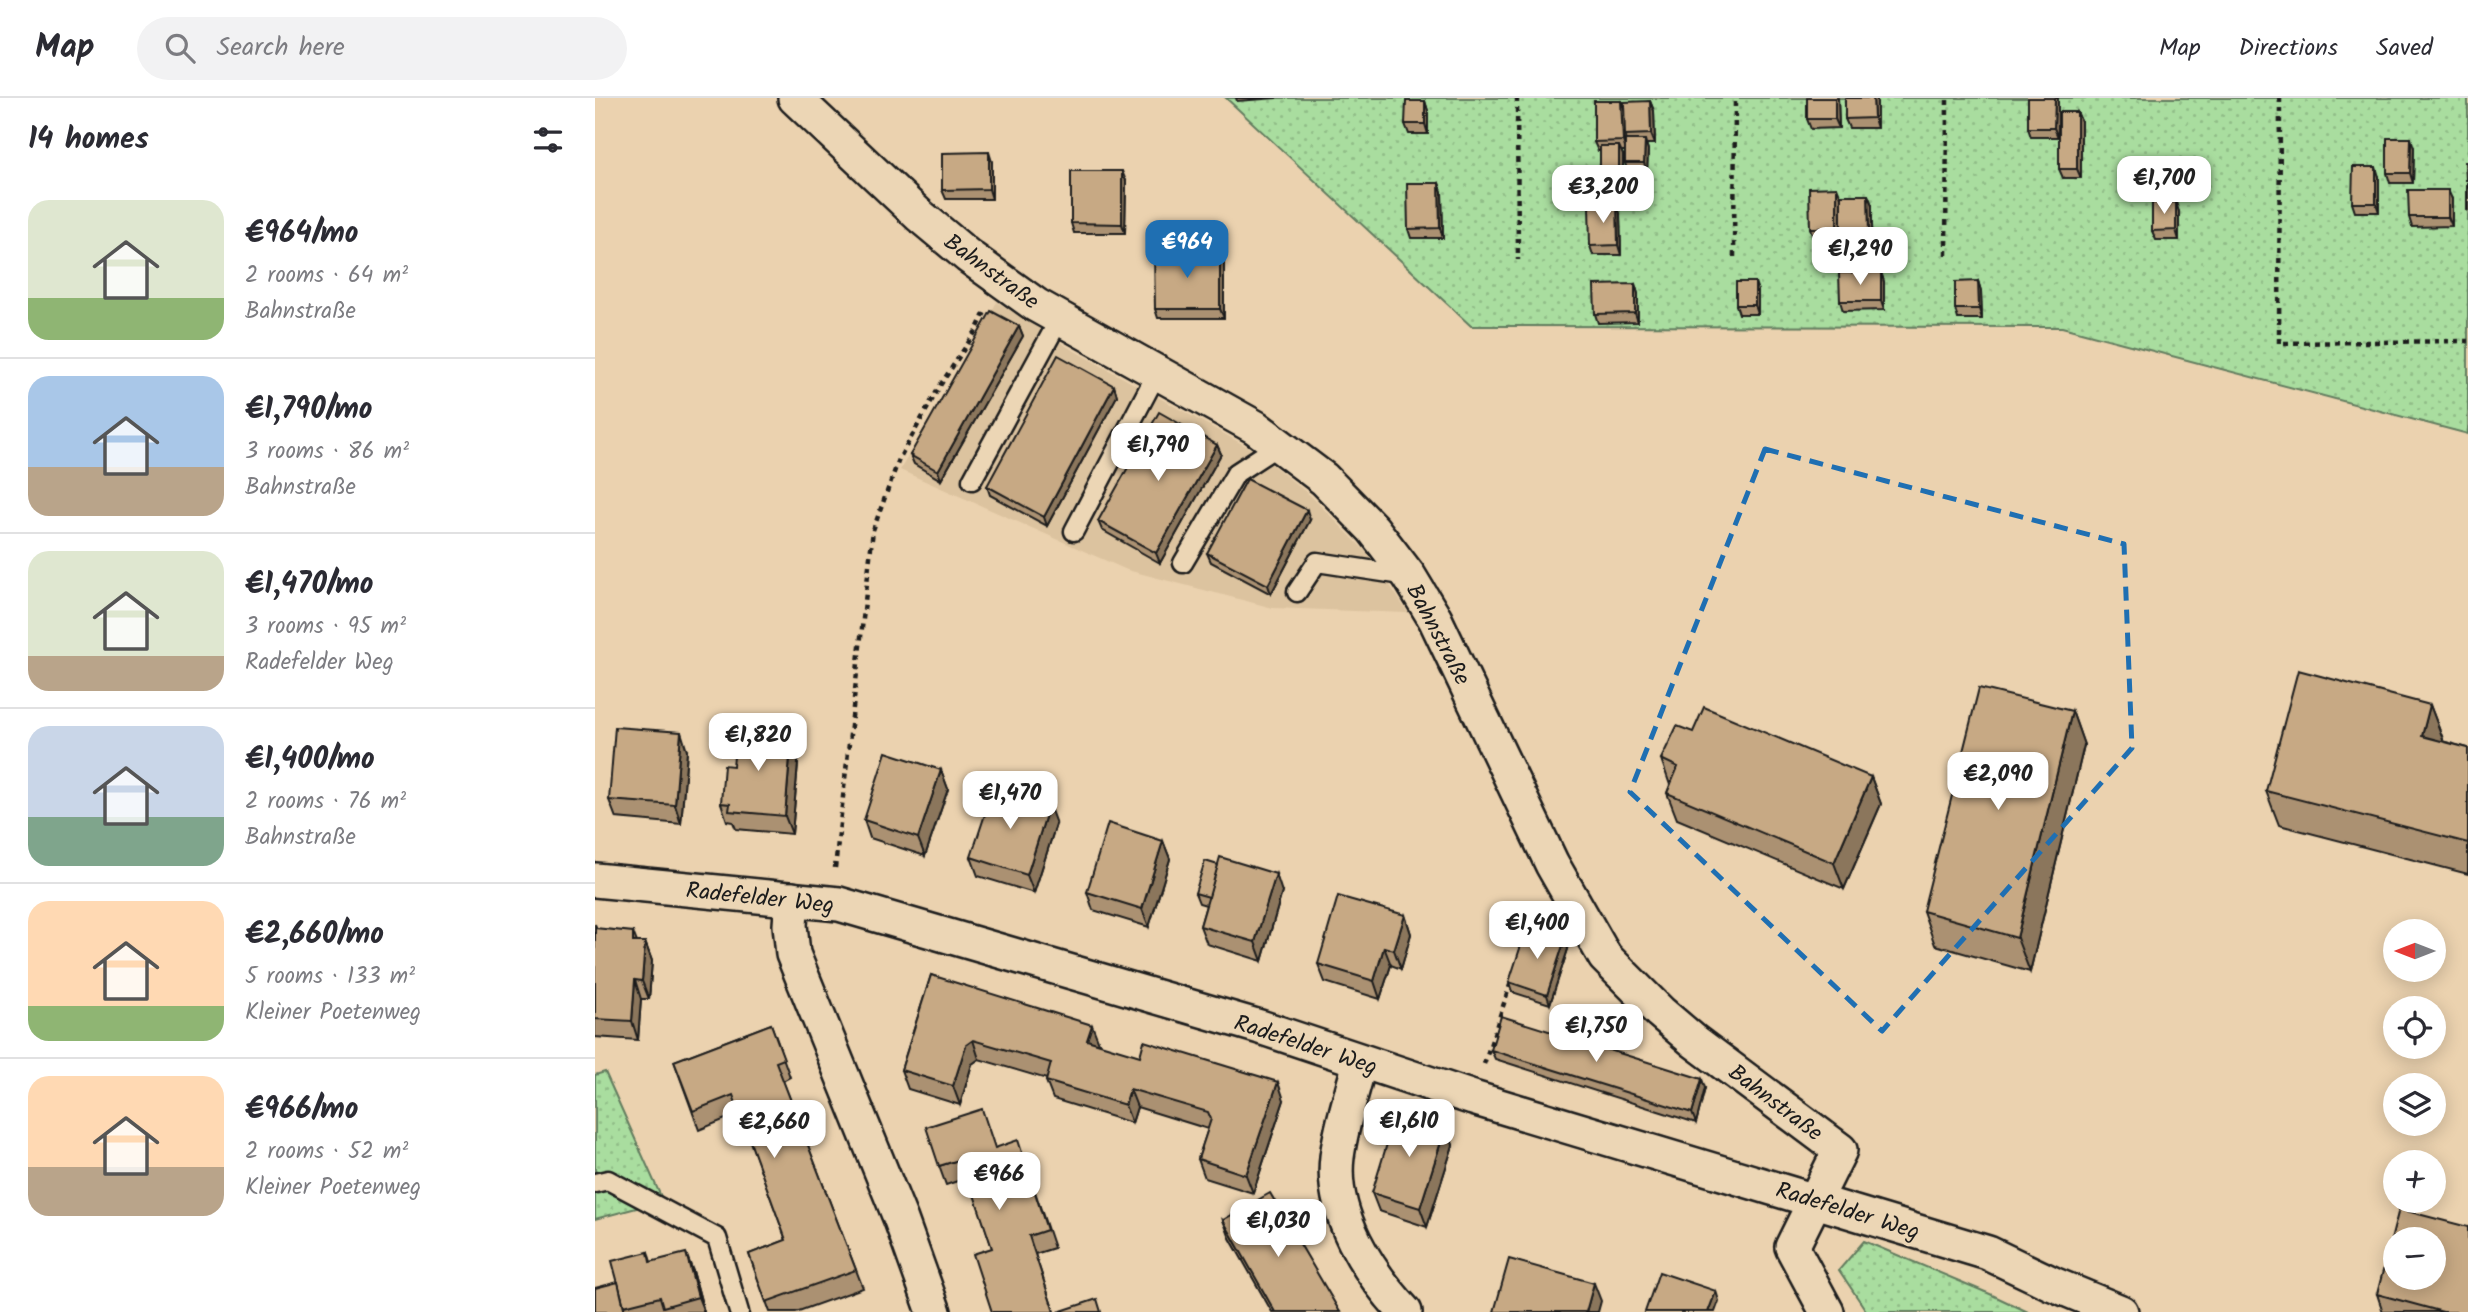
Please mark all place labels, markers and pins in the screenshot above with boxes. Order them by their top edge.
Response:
pin: €1,700 [2107,156,2221,216]
pin: €3,200 [1546,166,1660,225]
pin: €964 [1146,220,1228,280]
pin: €1,290 [1803,228,1917,287]
pin: €1,790 [1101,424,1215,483]
pin: €1,820 [701,714,815,773]
pin: €2,090 [1941,752,2055,812]
pin: €1,470 [953,772,1067,831]
pin: €1,400 [1480,902,1594,961]
pin: €1,750 [1539,1004,1653,1064]
pin: €2,660 [717,1100,831,1160]
pin: €1,610 [1352,1100,1466,1159]
pin: €966 [958,1152,1040,1212]
pin: €1,030 [1221,1200,1335,1259]

